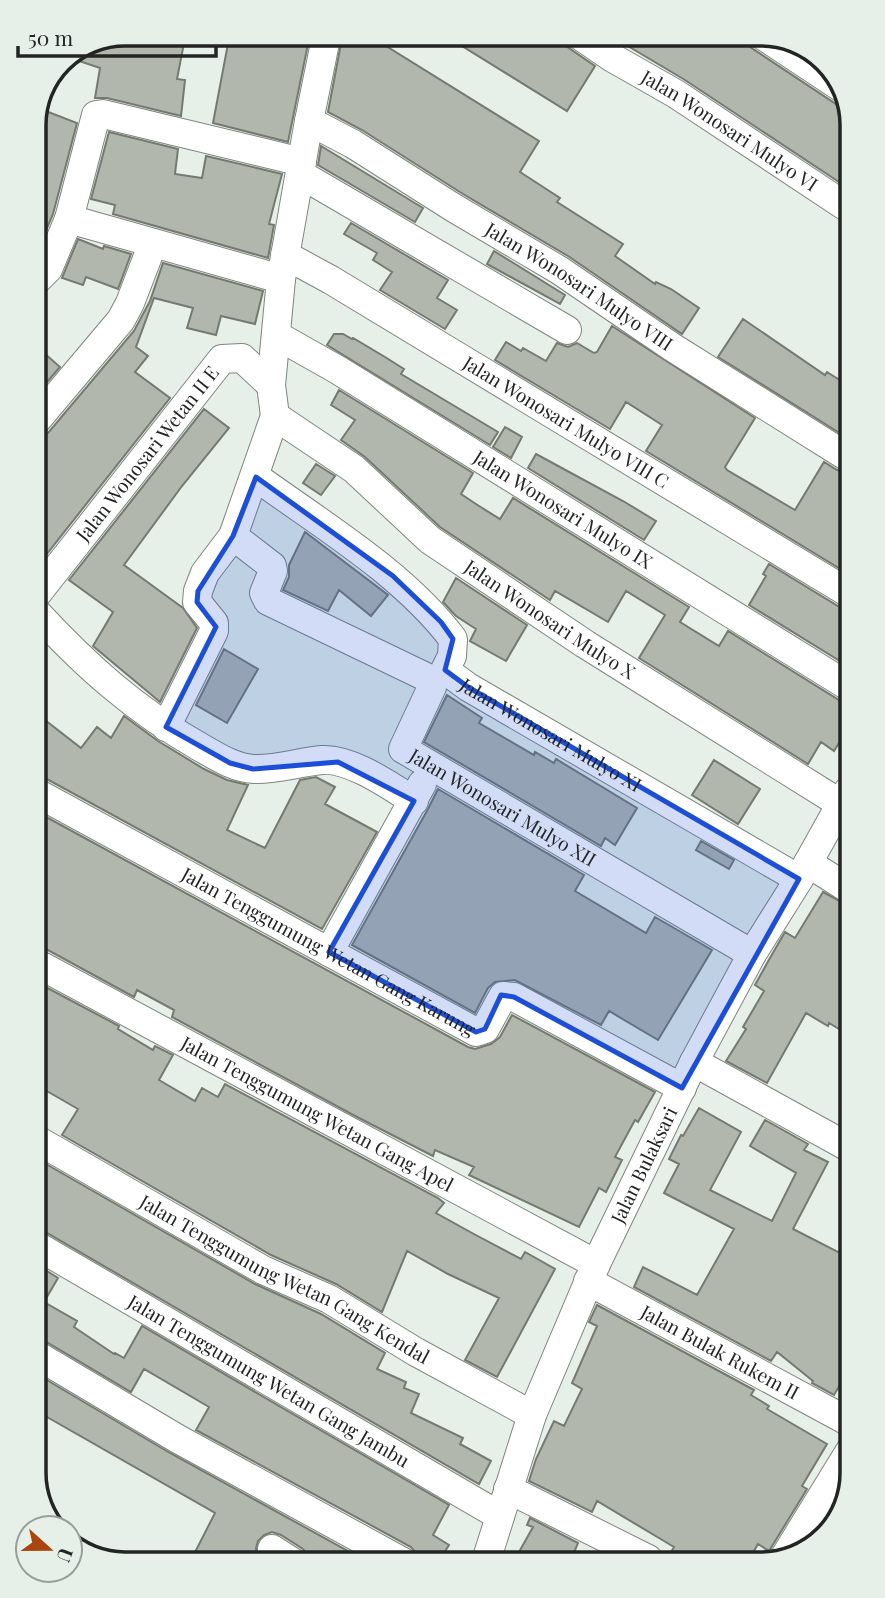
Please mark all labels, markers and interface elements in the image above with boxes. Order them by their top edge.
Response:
scale bar [18,14,215,58]
text: 50 m [28,23,74,51]
street label: Jalan Wonosari Mulyo VI [636,63,823,197]
street label: Jalan Wonosari Mulyo VIII [480,215,679,356]
street label: Jalan Wonosari Mulyo VIII C [458,348,674,494]
street label: Jalan Wonosari Wetan II E [69,360,224,547]
street label: Jalan Wonosari Mulyo IX [468,443,658,574]
street label: Jalan Wonosari Mulyo X [459,552,641,684]
street label: Jalan Wonosari Mulyo XI [454,671,647,797]
street label: Jalan Wonosari Mulyo XII [404,741,601,872]
street label: Jalan Tenggumung Wetan Gang Karung [177,860,481,1041]
street label: Jalan Tenggumung Wetan Gang Apel [176,1029,459,1197]
street label: Jalan Bulaksari [603,1102,683,1228]
street label: Jalan Tenggumung Wetan Gang Kendal [135,1187,435,1369]
street label: Jalan Tenggumung Wetan Gang Jambu [123,1287,415,1473]
street label: Jalan Bulak Rukem II [636,1298,804,1405]
north arrow [14,1514,84,1584]
text: U [51,1545,80,1566]

